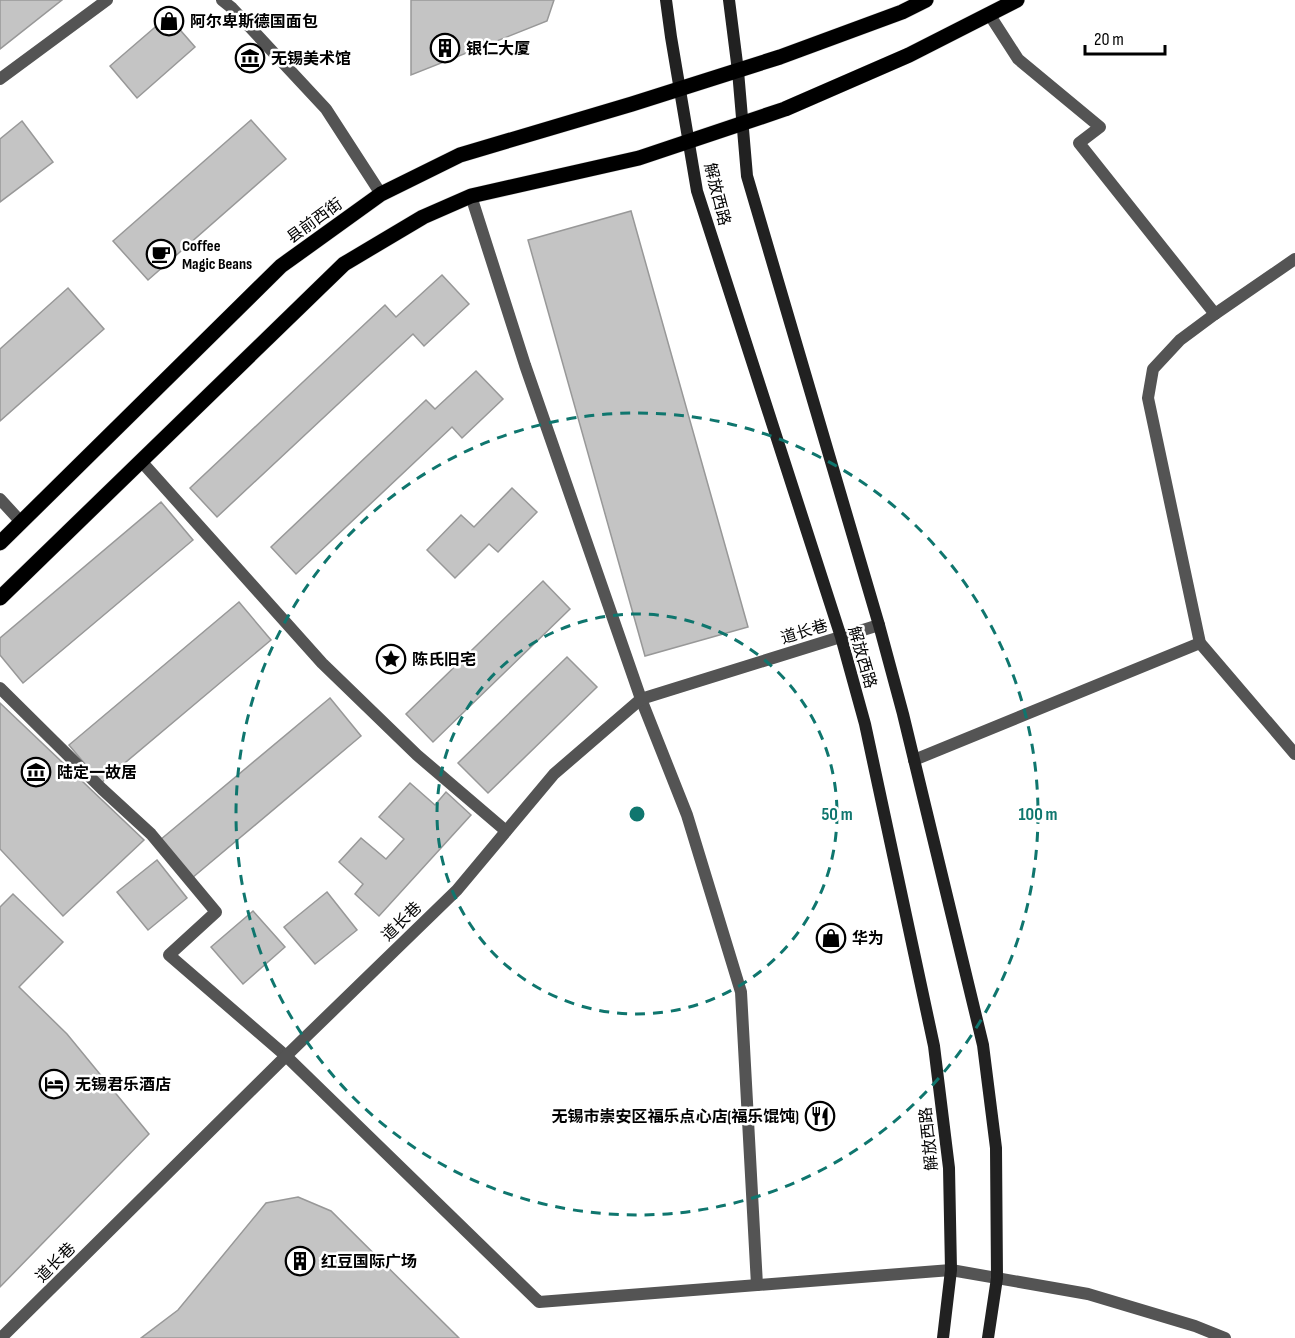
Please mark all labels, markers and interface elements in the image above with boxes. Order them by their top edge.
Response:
shop icon: 阿尔卑斯德国面包 [153,5,185,37]
place label: 阿尔卑斯德国面包 [190,12,318,32]
scale bar [1085,18,1164,56]
text: 20 m [1094,29,1124,50]
building icon: 银仁大厦 [429,32,461,64]
place label: 银仁大厦 [466,40,530,59]
museum icon: 无锡美术馆 [234,42,266,74]
place label: 无锡美术馆 [271,50,351,69]
street label: 解放西路 [700,161,734,228]
street label: 县前西街 [283,195,346,248]
place label: Coffee Magic Beans [182,237,252,274]
cafe icon: Coffee Magic Beans [145,238,177,270]
street label: 道长巷 [779,616,830,649]
street label: 解放西路 [844,624,880,691]
place icon: 陈氏旧宅 [375,643,407,675]
place label: 陈氏旧宅 [412,651,476,670]
museum icon: 陆定一故居 [20,756,52,788]
place label: 陆定一故居 [57,764,137,783]
centre of rings [627,804,647,824]
text: 50 m [821,804,853,825]
text: 100 m [1019,804,1058,825]
street label: 道长巷 [378,899,426,946]
shop icon: 华为 [815,922,847,954]
place label: 华为 [852,929,884,949]
hotel icon: 无锡君乐酒店 [38,1068,70,1100]
place label: 无锡君乐酒店 [75,1076,171,1095]
restaurant icon: 无锡市崇安区福乐点心店(福乐馄饨) [804,1100,836,1132]
street label: 解放西路 [917,1106,942,1172]
place label: 无锡市崇安区福乐点心店(福乐馄饨) [552,1108,799,1127]
street label: 道长巷 [32,1239,80,1287]
building icon: 红豆国际广场 [284,1245,316,1277]
place label: 红豆国际广场 [321,1253,417,1272]

